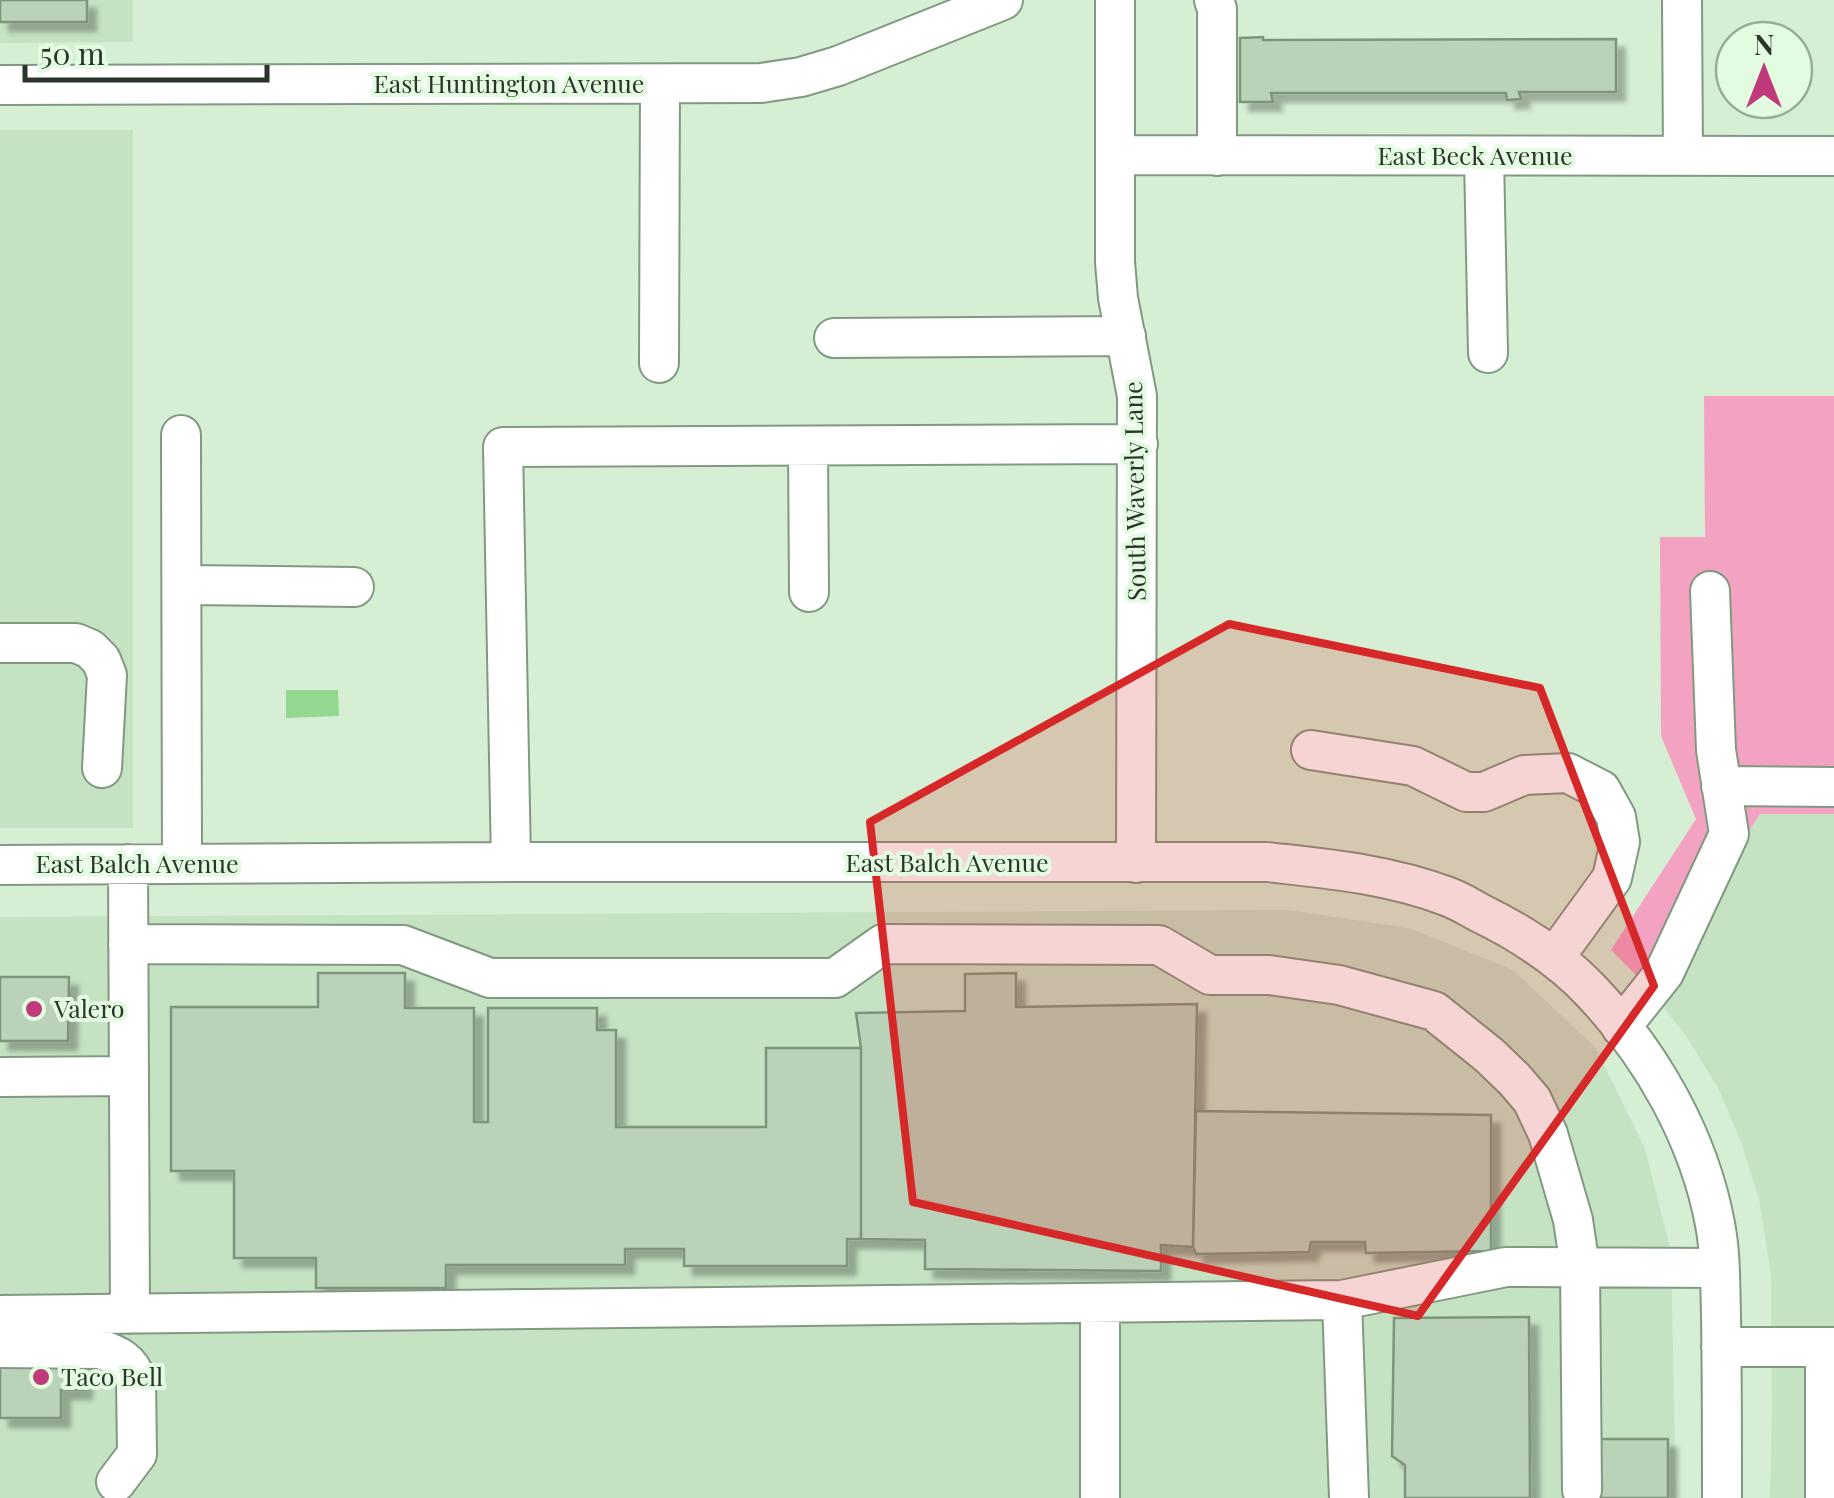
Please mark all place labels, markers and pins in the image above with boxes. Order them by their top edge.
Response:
place label: Valero [53,991,125,1024]
marker: Valero [23,998,45,1020]
place label: Taco Bell [61,1359,163,1392]
marker: Taco Bell [30,1366,52,1388]

